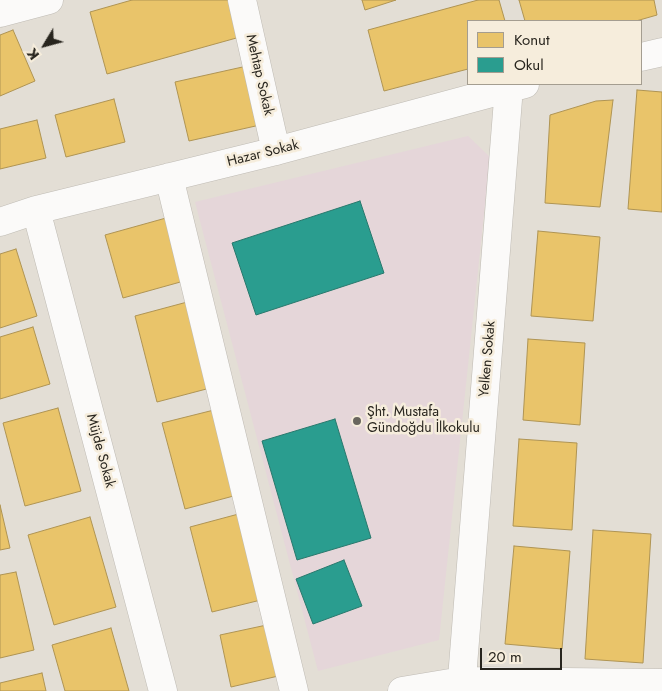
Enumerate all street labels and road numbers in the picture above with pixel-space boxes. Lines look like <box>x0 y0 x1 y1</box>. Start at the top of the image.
street label: Mehtap Sokak <box>242 33 276 117</box>
street label: Hazar Sokak <box>225 137 301 171</box>
street label: Yelken Sokak <box>476 320 500 398</box>
street label: Müjde Sokak <box>82 412 118 490</box>

